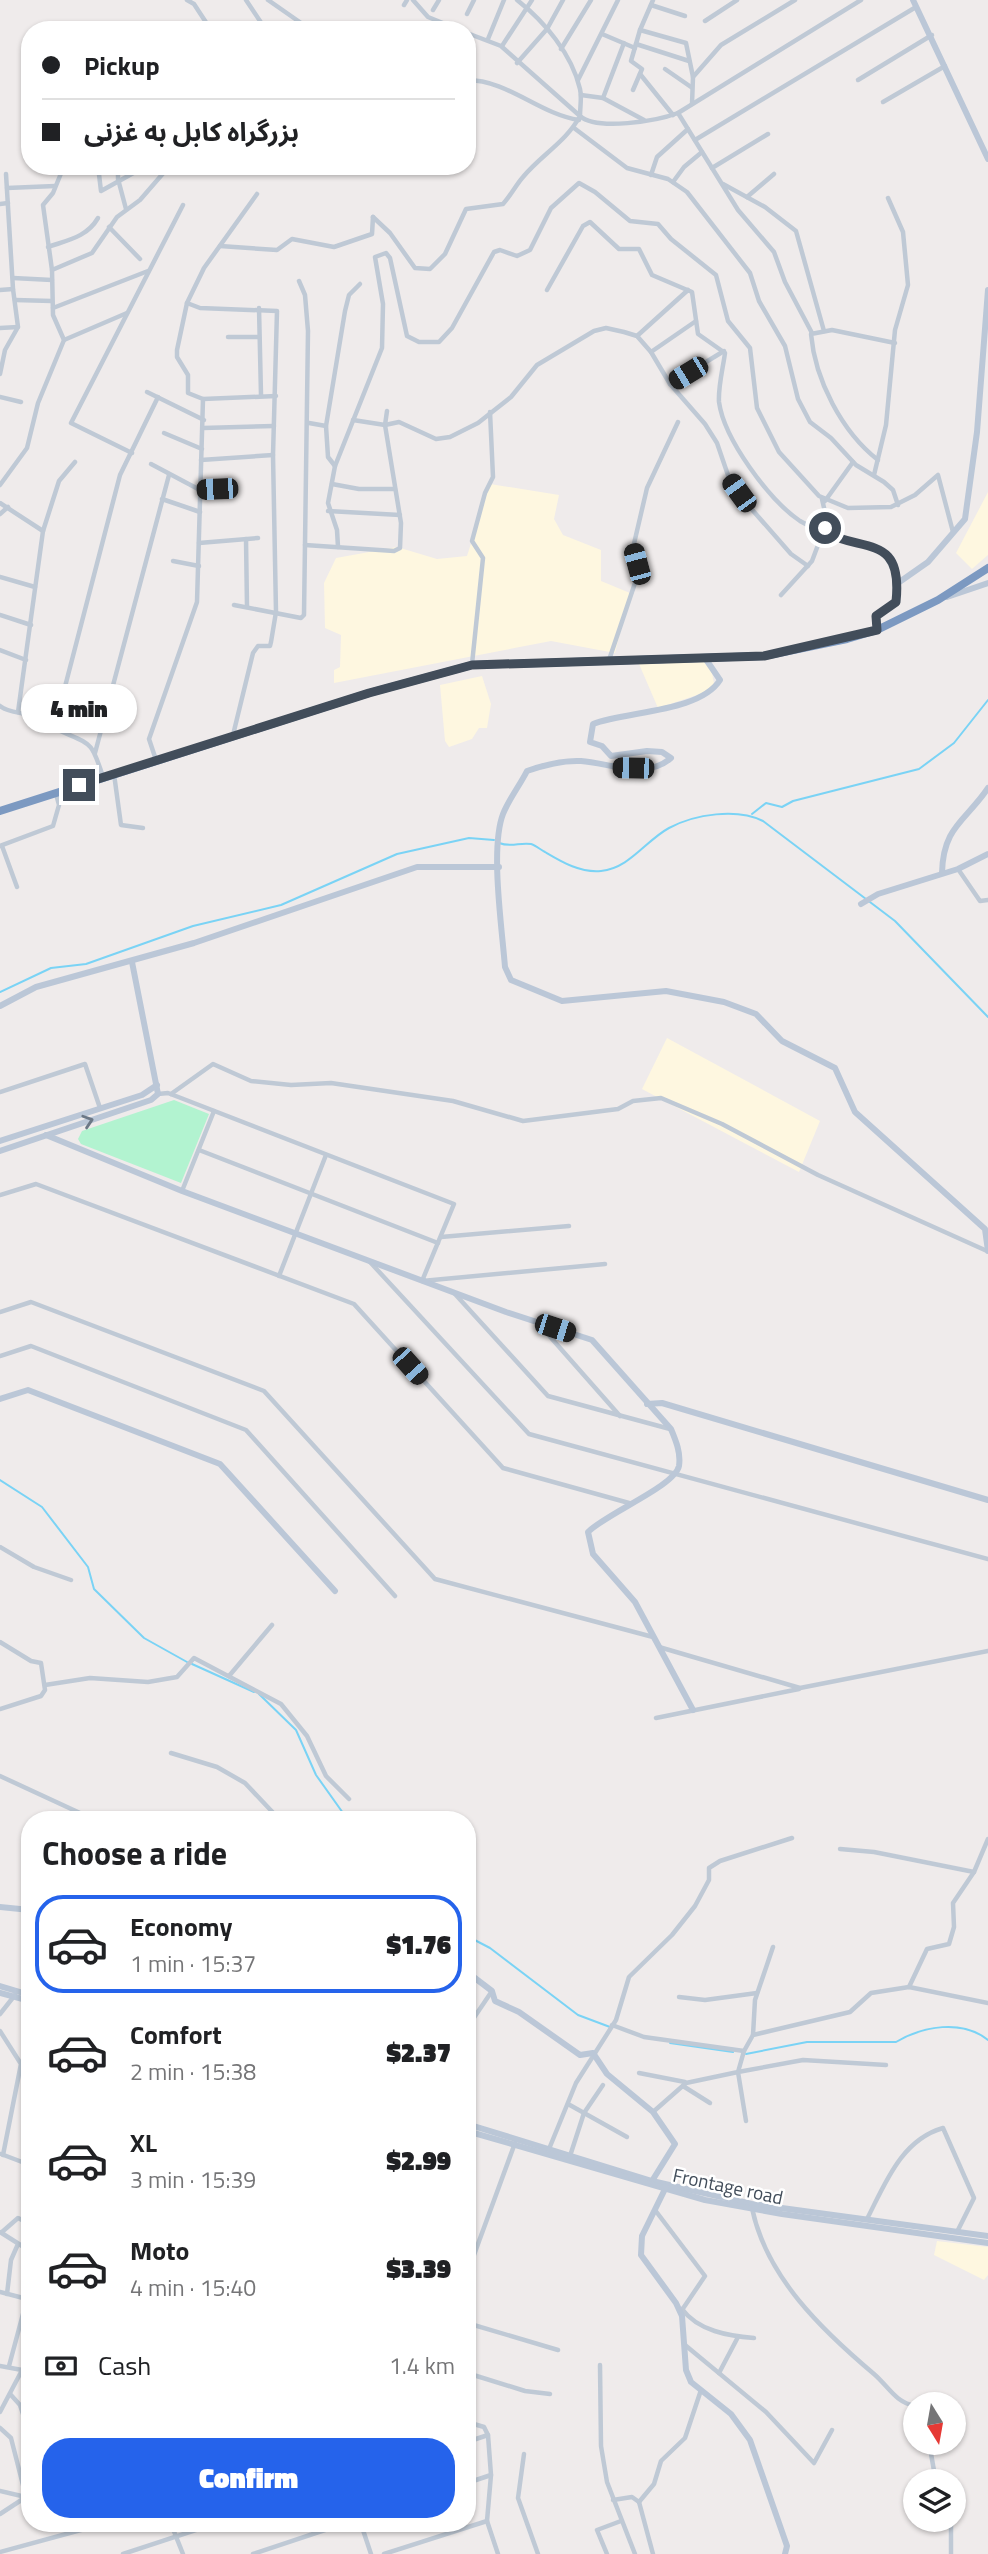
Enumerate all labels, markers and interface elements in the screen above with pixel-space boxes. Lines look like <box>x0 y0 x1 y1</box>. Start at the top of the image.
text: Pickup <box>84 46 160 85</box>
text: بزرگراه کابل به غزنی <box>84 112 299 151</box>
car <box>665 353 712 393</box>
car <box>719 470 760 516</box>
car <box>196 478 239 500</box>
route start <box>809 512 841 544</box>
car <box>622 541 653 587</box>
callout: 4 min <box>21 684 137 732</box>
text: 4 min <box>50 691 108 726</box>
car <box>612 757 655 779</box>
route end <box>63 769 95 801</box>
one-way arrow <box>82 1115 94 1130</box>
car <box>532 1312 579 1344</box>
car <box>389 1343 432 1389</box>
text: Choose a ride <box>42 1829 227 1877</box>
text: Economy <box>130 1907 232 1946</box>
icon: car <box>46 1913 109 1976</box>
text: $1.76 <box>386 1925 451 1964</box>
text: 1 min · 15:37 <box>130 1946 256 1981</box>
text: Comfort <box>130 2015 222 2054</box>
icon: car <box>46 2021 109 2084</box>
text: $2.37 <box>386 2033 451 2072</box>
text: 2 min · 15:38 <box>130 2054 256 2089</box>
text: XL <box>130 2123 157 2162</box>
icon: car <box>46 2129 109 2192</box>
text: $2.99 <box>386 2141 451 2180</box>
street label: Frontage road <box>670 2160 786 2211</box>
text: 3 min · 15:39 <box>130 2162 256 2197</box>
text: Moto <box>130 2231 189 2270</box>
icon: car <box>46 2237 109 2300</box>
text: $3.39 <box>386 2249 451 2288</box>
text: 4 min · 15:40 <box>130 2270 256 2305</box>
text: Cash <box>98 2346 151 2385</box>
icon: cash <box>42 2347 80 2385</box>
text: 1.4 km <box>389 2348 455 2383</box>
north arrow <box>903 2392 966 2455</box>
map controls <box>903 2392 966 2532</box>
button: Confirm <box>42 2438 455 2518</box>
button: layers <box>903 2469 966 2532</box>

